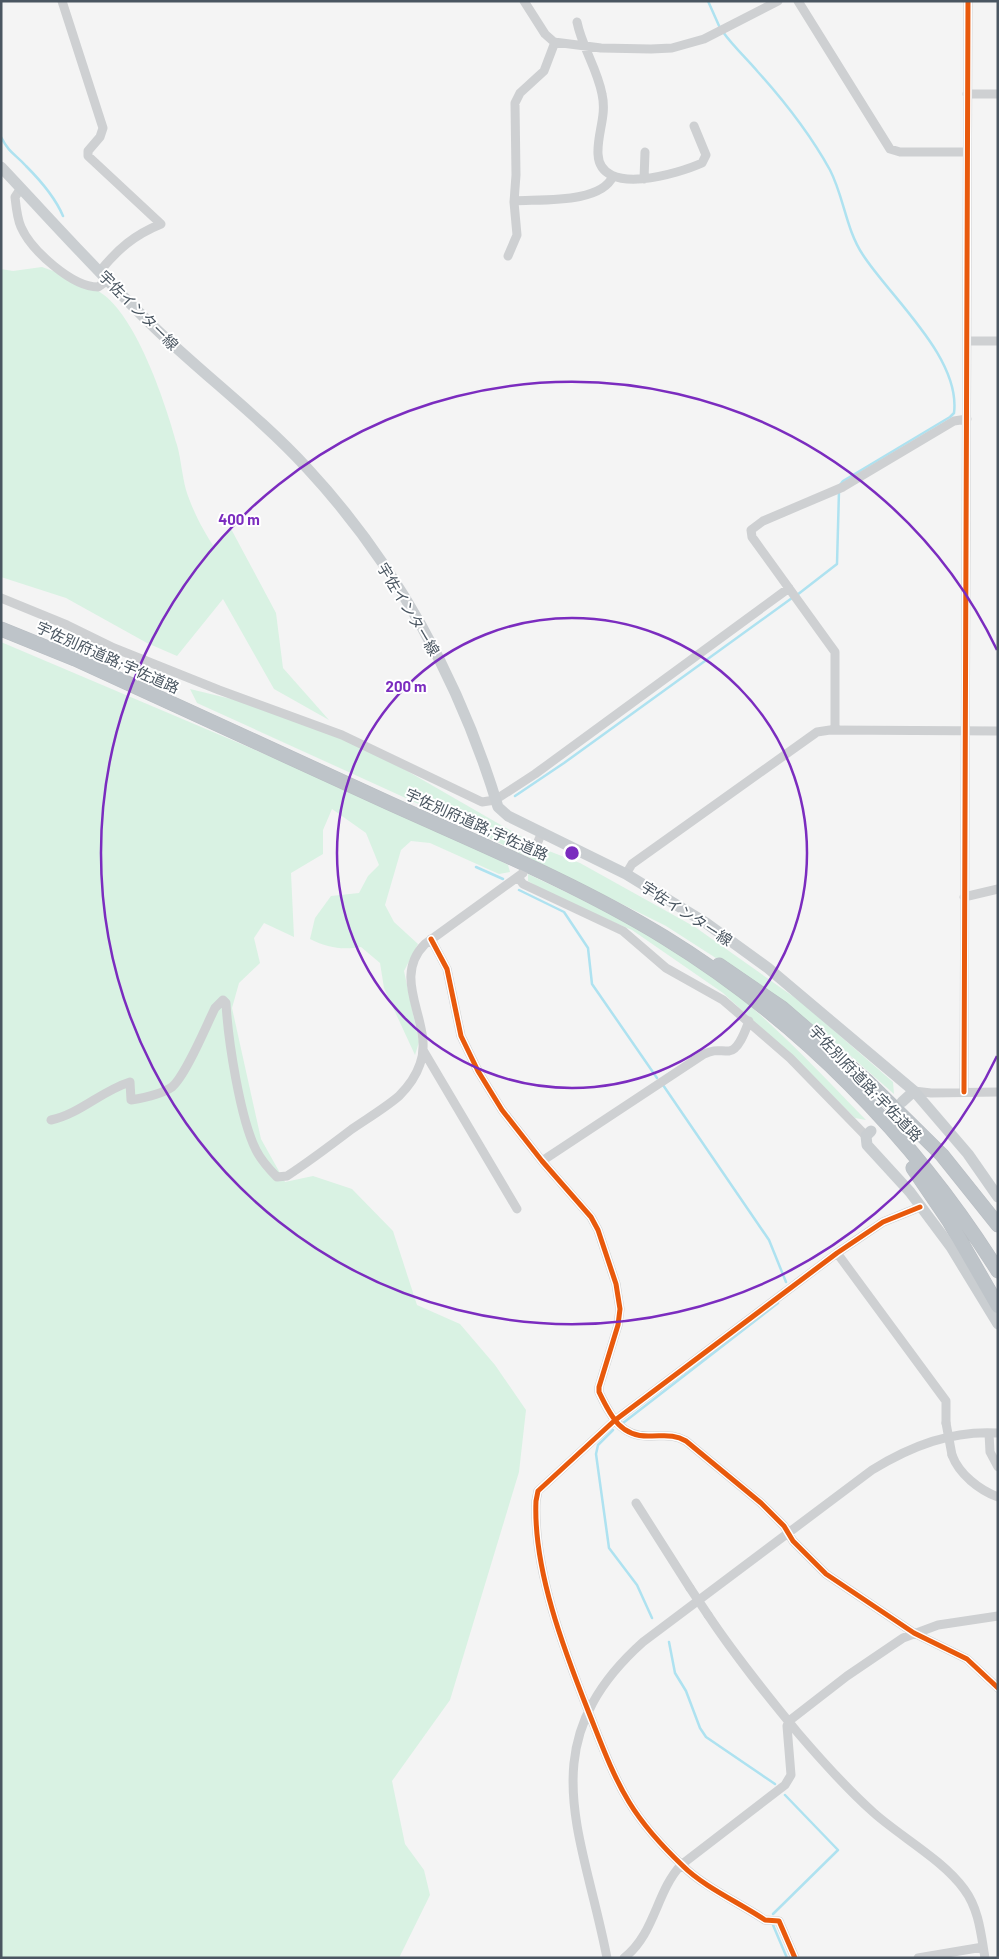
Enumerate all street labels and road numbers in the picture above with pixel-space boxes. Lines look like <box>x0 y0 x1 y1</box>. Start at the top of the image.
street label: 宇佐インター線 <box>96 267 182 353</box>
street label: 宇佐インター線 <box>374 559 444 659</box>
street label: 宇佐別府道路;宇佐道路 <box>34 617 182 697</box>
street label: 宇佐別府道路;宇佐道路 <box>403 784 551 864</box>
street label: 宇佐インター線 <box>638 877 736 949</box>
street label: 宇佐別府道路;宇佐道路 <box>806 1021 926 1145</box>

